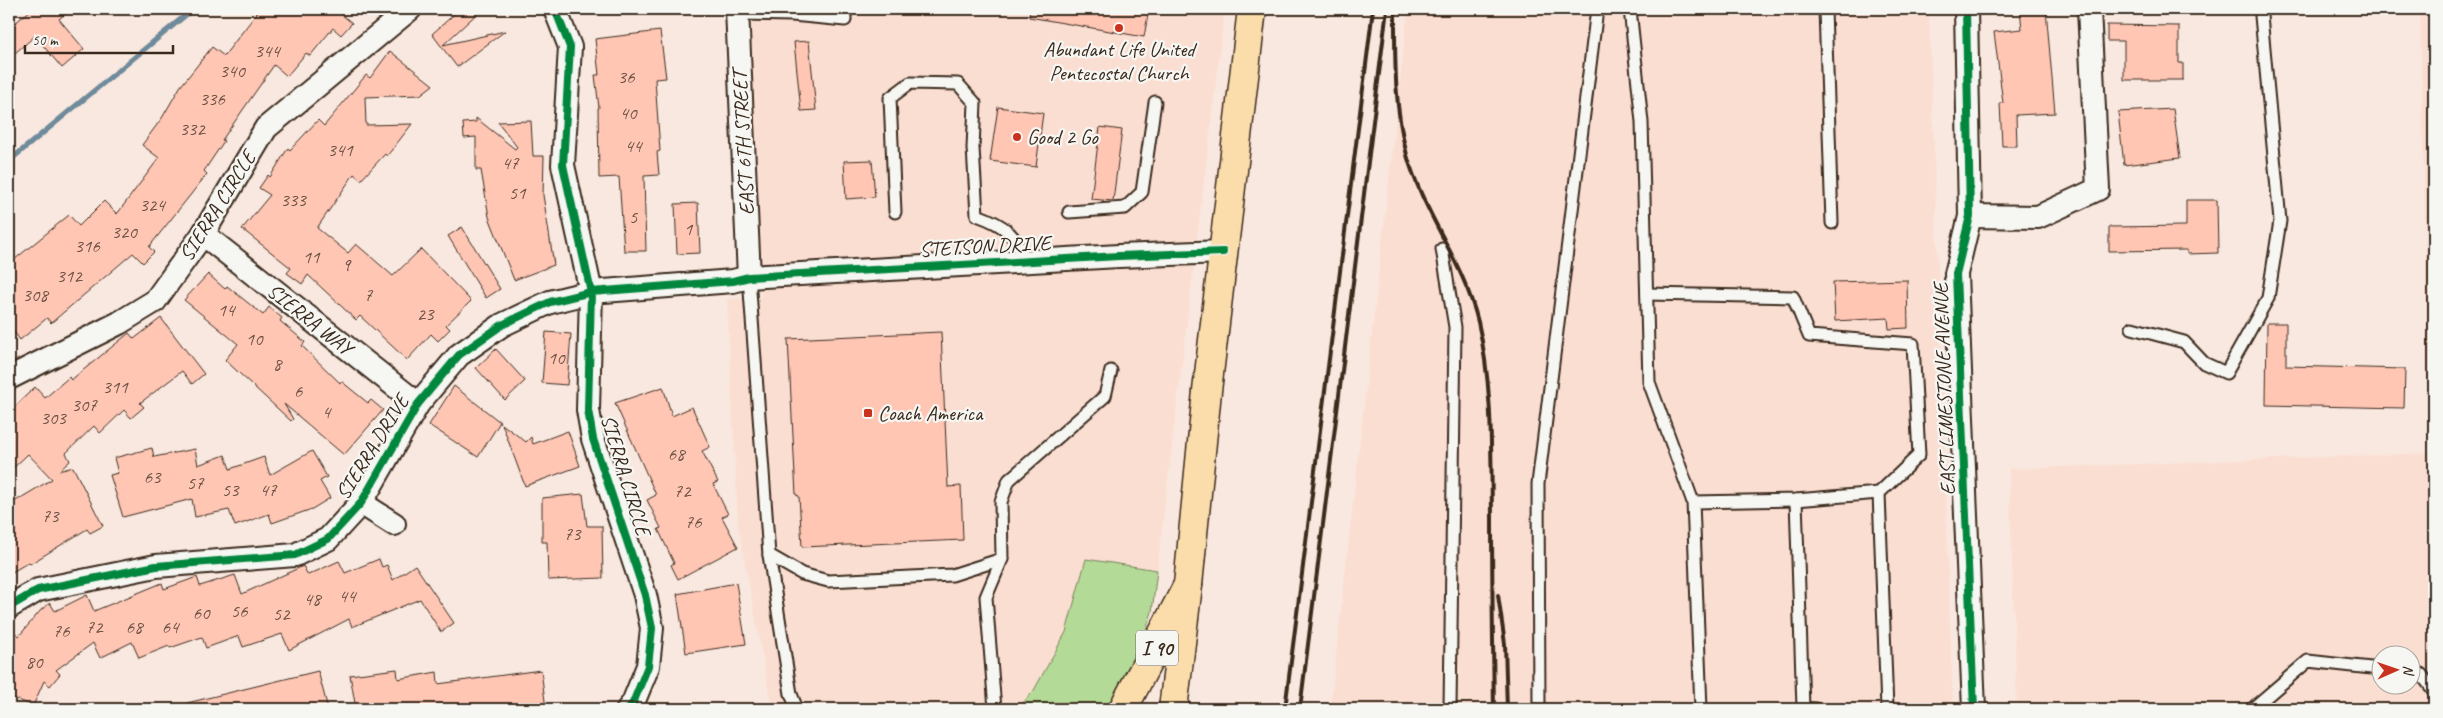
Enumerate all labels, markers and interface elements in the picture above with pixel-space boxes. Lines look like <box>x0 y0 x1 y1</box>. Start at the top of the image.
scale bar <box>25 22 172 54</box>
marker: Abundant Life United Pentecostal Church <box>1113 22 1125 34</box>
text: 50 m <box>32 31 59 50</box>
place label: Abundant Life United Pentecostal Church <box>1043 36 1197 86</box>
house number: 344 <box>254 39 282 63</box>
house number: 340 <box>219 59 246 83</box>
house number: 36 <box>617 65 636 89</box>
street label: EAST 6TH STREET <box>726 65 760 216</box>
house number: 336 <box>199 87 226 111</box>
house number: 40 <box>619 101 638 125</box>
house number: 332 <box>179 117 206 141</box>
place label: Good 2 Go <box>1027 124 1099 150</box>
marker: Good 2 Go <box>1011 131 1023 143</box>
house number: 44 <box>624 134 644 158</box>
house number: 341 <box>327 138 354 162</box>
street label: SIERRA CIRCLE <box>173 144 262 266</box>
house number: 47 <box>501 151 520 175</box>
house number: 51 <box>508 181 527 205</box>
house number: 333 <box>280 188 307 212</box>
house number: 324 <box>139 193 167 217</box>
house number: 5 <box>629 205 639 229</box>
house number: 1 <box>684 217 694 241</box>
house number: 320 <box>111 220 138 244</box>
street label: STETSON DRIVE <box>919 229 1054 262</box>
house number: 316 <box>74 234 101 258</box>
house number: 11 <box>302 245 321 269</box>
house number: 9 <box>342 253 352 277</box>
house number: 312 <box>56 264 83 288</box>
street label: SIERRA WAY <box>262 278 361 363</box>
street label: EAST LIMESTONE AVENUE <box>1927 279 1961 496</box>
house number: 308 <box>22 283 50 307</box>
house number: 7 <box>364 283 374 307</box>
house number: 14 <box>217 298 237 322</box>
house number: 23 <box>416 302 435 326</box>
house number: 10 <box>245 327 264 351</box>
house number: 10 <box>547 346 566 370</box>
house number: 8 <box>273 352 284 376</box>
house number: 311 <box>102 375 129 399</box>
house number: 6 <box>294 379 304 403</box>
street label: SIERRA DRIVE <box>330 388 416 504</box>
house number: 307 <box>71 393 98 417</box>
house number: 4 <box>322 400 333 424</box>
place label: Coach America <box>878 400 984 426</box>
house number: 303 <box>40 406 67 430</box>
marker: Coach America <box>862 407 874 419</box>
street label: SIERRA CIRCLE <box>595 412 657 541</box>
house number: 68 <box>667 442 687 466</box>
house number: 63 <box>143 465 162 489</box>
house number: 57 <box>186 471 205 495</box>
house number: 53 <box>221 478 240 502</box>
house number: 47 <box>259 478 278 502</box>
house number: 72 <box>673 479 692 503</box>
house number: 73 <box>41 504 60 528</box>
house number: 76 <box>684 510 703 534</box>
house number: 73 <box>563 522 582 546</box>
house number: 44 <box>338 584 358 608</box>
house number: 48 <box>303 587 323 611</box>
house number: 56 <box>230 599 249 623</box>
house number: 60 <box>192 601 211 625</box>
house number: 52 <box>272 602 291 626</box>
house number: 72 <box>85 615 104 639</box>
house number: 68 <box>125 615 145 639</box>
house number: 64 <box>161 615 181 639</box>
house number: 76 <box>52 619 71 643</box>
road number: I 90 <box>1136 630 1178 666</box>
north arrow <box>2370 646 2420 696</box>
house number: 80 <box>25 650 44 674</box>
text: N <box>2400 665 2417 677</box>

